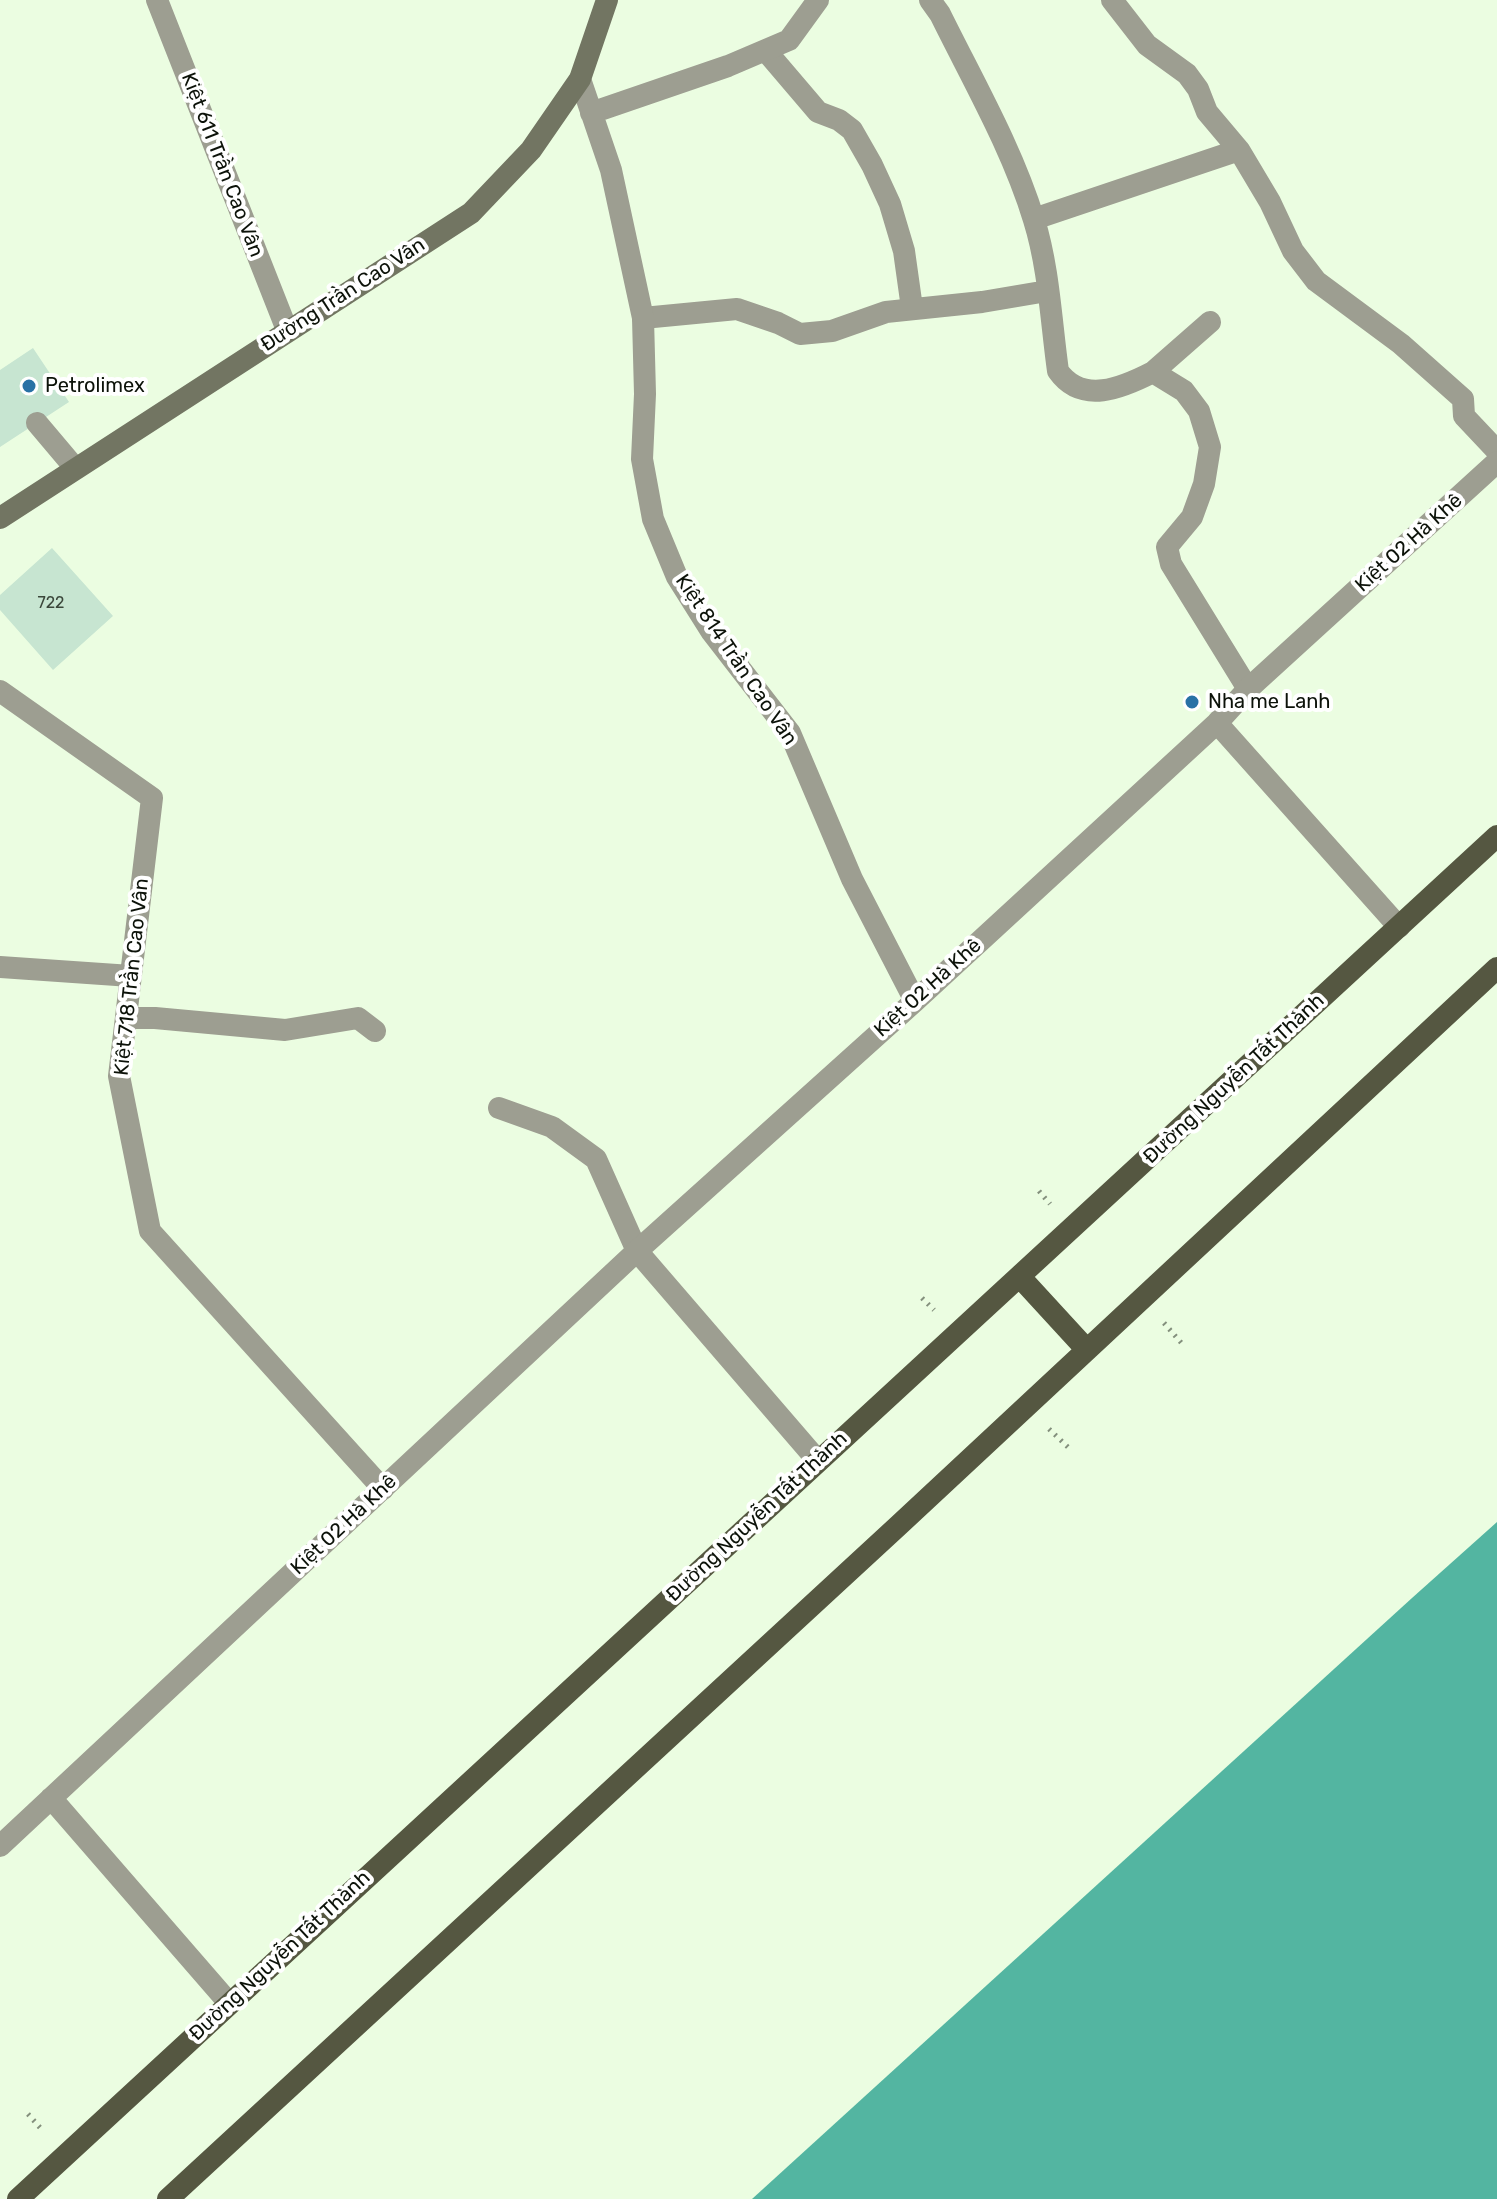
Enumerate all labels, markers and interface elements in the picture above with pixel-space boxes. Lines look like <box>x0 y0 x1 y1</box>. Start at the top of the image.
street label: Kiệt 611 Trần Cao Vân <box>176 69 268 261</box>
street label: Đường Trần Cao Vân <box>256 233 430 357</box>
place label: Petrolimex <box>45 374 145 398</box>
marker: Petrolimex <box>20 377 38 395</box>
street label: Kiệt 02 Hà Khê <box>1351 489 1467 597</box>
street label: Kiệt 814 Trần Cao Vân <box>670 570 802 750</box>
house number: 722 <box>38 593 64 613</box>
place label: Nha me Lanh <box>1208 690 1330 714</box>
marker: Nha me Lanh <box>1183 693 1201 711</box>
street label: Kiệt 718 Trần Cao Vân <box>110 877 154 1077</box>
street label: Kiệt 02 Hà Khê <box>870 934 986 1042</box>
street label: Đường Nguyễn Tất Thành <box>1139 989 1329 1169</box>
street label: Đường Nguyễn Tất Thành <box>662 1427 852 1607</box>
street label: Kiệt 02 Hà Khê <box>286 1470 402 1580</box>
street label: Đường Nguyễn Tất Thành <box>185 1866 375 2046</box>

